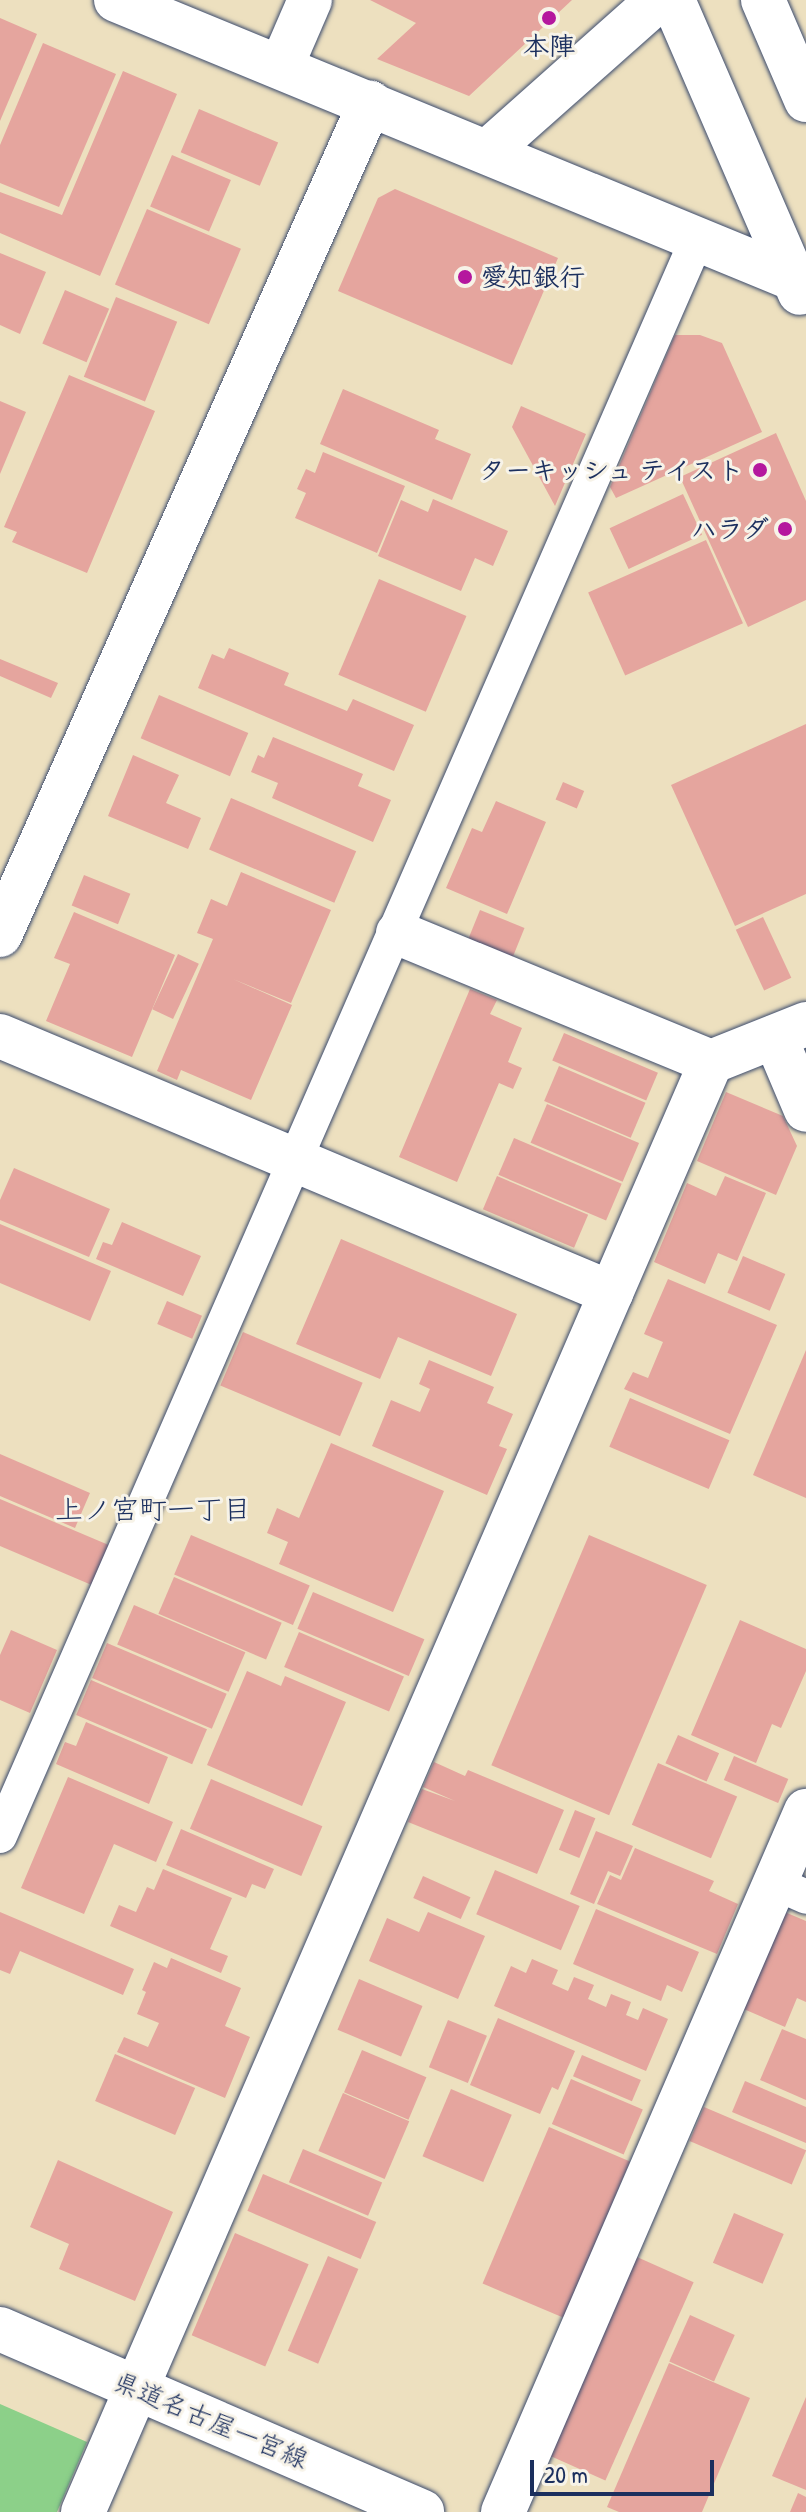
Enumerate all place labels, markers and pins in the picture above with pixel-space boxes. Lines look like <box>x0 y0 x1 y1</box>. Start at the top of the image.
marker: 本陣 <box>540 9 558 27</box>
place label: 本陣 <box>523 30 575 62</box>
place label: 愛知銀行 <box>481 261 585 293</box>
marker: 愛知銀行 <box>456 268 474 286</box>
place label: ターキッシュ テイスト <box>478 454 744 486</box>
marker: ターキッシュ テイスト <box>751 461 769 479</box>
place label: ハラダ <box>691 513 769 545</box>
marker: ハラダ <box>776 520 794 538</box>

